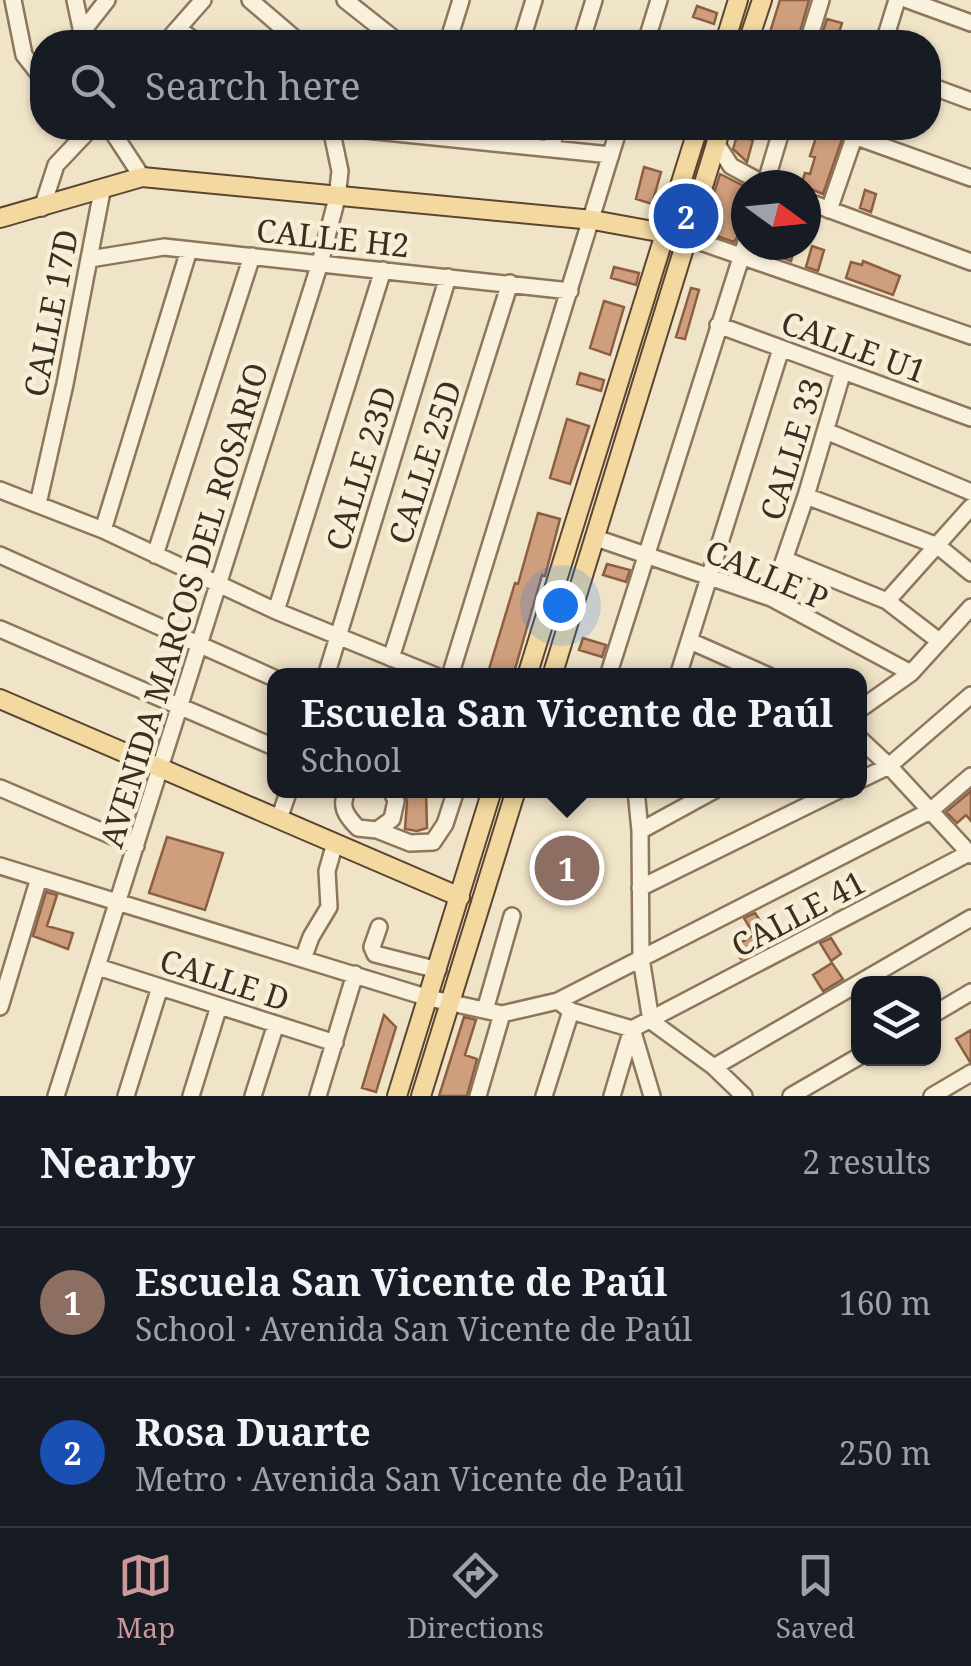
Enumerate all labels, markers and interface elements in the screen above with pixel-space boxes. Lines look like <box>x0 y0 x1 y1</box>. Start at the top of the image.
search box <box>30 30 941 140</box>
icon: search <box>65 58 120 113</box>
text: Search here <box>145 59 361 111</box>
north arrow <box>731 170 821 260</box>
pin: 2 <box>654 178 718 254</box>
street label: CALLE H2 <box>254 208 412 266</box>
street label: CALLE 17D <box>13 226 87 400</box>
street label: CALLE U1 <box>776 300 932 392</box>
street label: AVENIDA MARCOS DEL ROSARIO <box>89 357 277 853</box>
street label: CALLE 33 <box>749 373 833 525</box>
street label: CALLE 25D <box>377 375 471 549</box>
street label: CALLE 23D <box>315 381 405 555</box>
street label: CALLE P <box>699 529 835 619</box>
your location <box>535 580 586 631</box>
popup <box>267 668 867 798</box>
text: Escuela San Vicente de Paúl <box>301 686 833 738</box>
text: School <box>301 738 401 781</box>
pin: 1 <box>534 830 600 906</box>
street label: CALLE 41 <box>723 860 873 966</box>
street label: CALLE D <box>155 938 295 1020</box>
map controls <box>851 976 941 1066</box>
button: layers <box>851 976 941 1066</box>
text: Nearby <box>40 1133 195 1190</box>
text: 2 results <box>802 1140 931 1183</box>
text: Escuela San Vicente de Paúl <box>135 1255 667 1307</box>
text: 1 <box>63 1281 82 1324</box>
text: 160 m <box>839 1281 931 1324</box>
text: School · Avenida San Vicente de Paúl <box>135 1307 692 1350</box>
text: Rosa Duarte <box>135 1405 371 1457</box>
text: 2 <box>63 1431 82 1474</box>
text: 250 m <box>839 1431 931 1474</box>
text: Metro · Avenida San Vicente de Paúl <box>135 1457 684 1500</box>
tab: Map <box>116 1548 175 1646</box>
tab: Directions <box>407 1548 544 1646</box>
tab: Saved <box>776 1548 855 1646</box>

